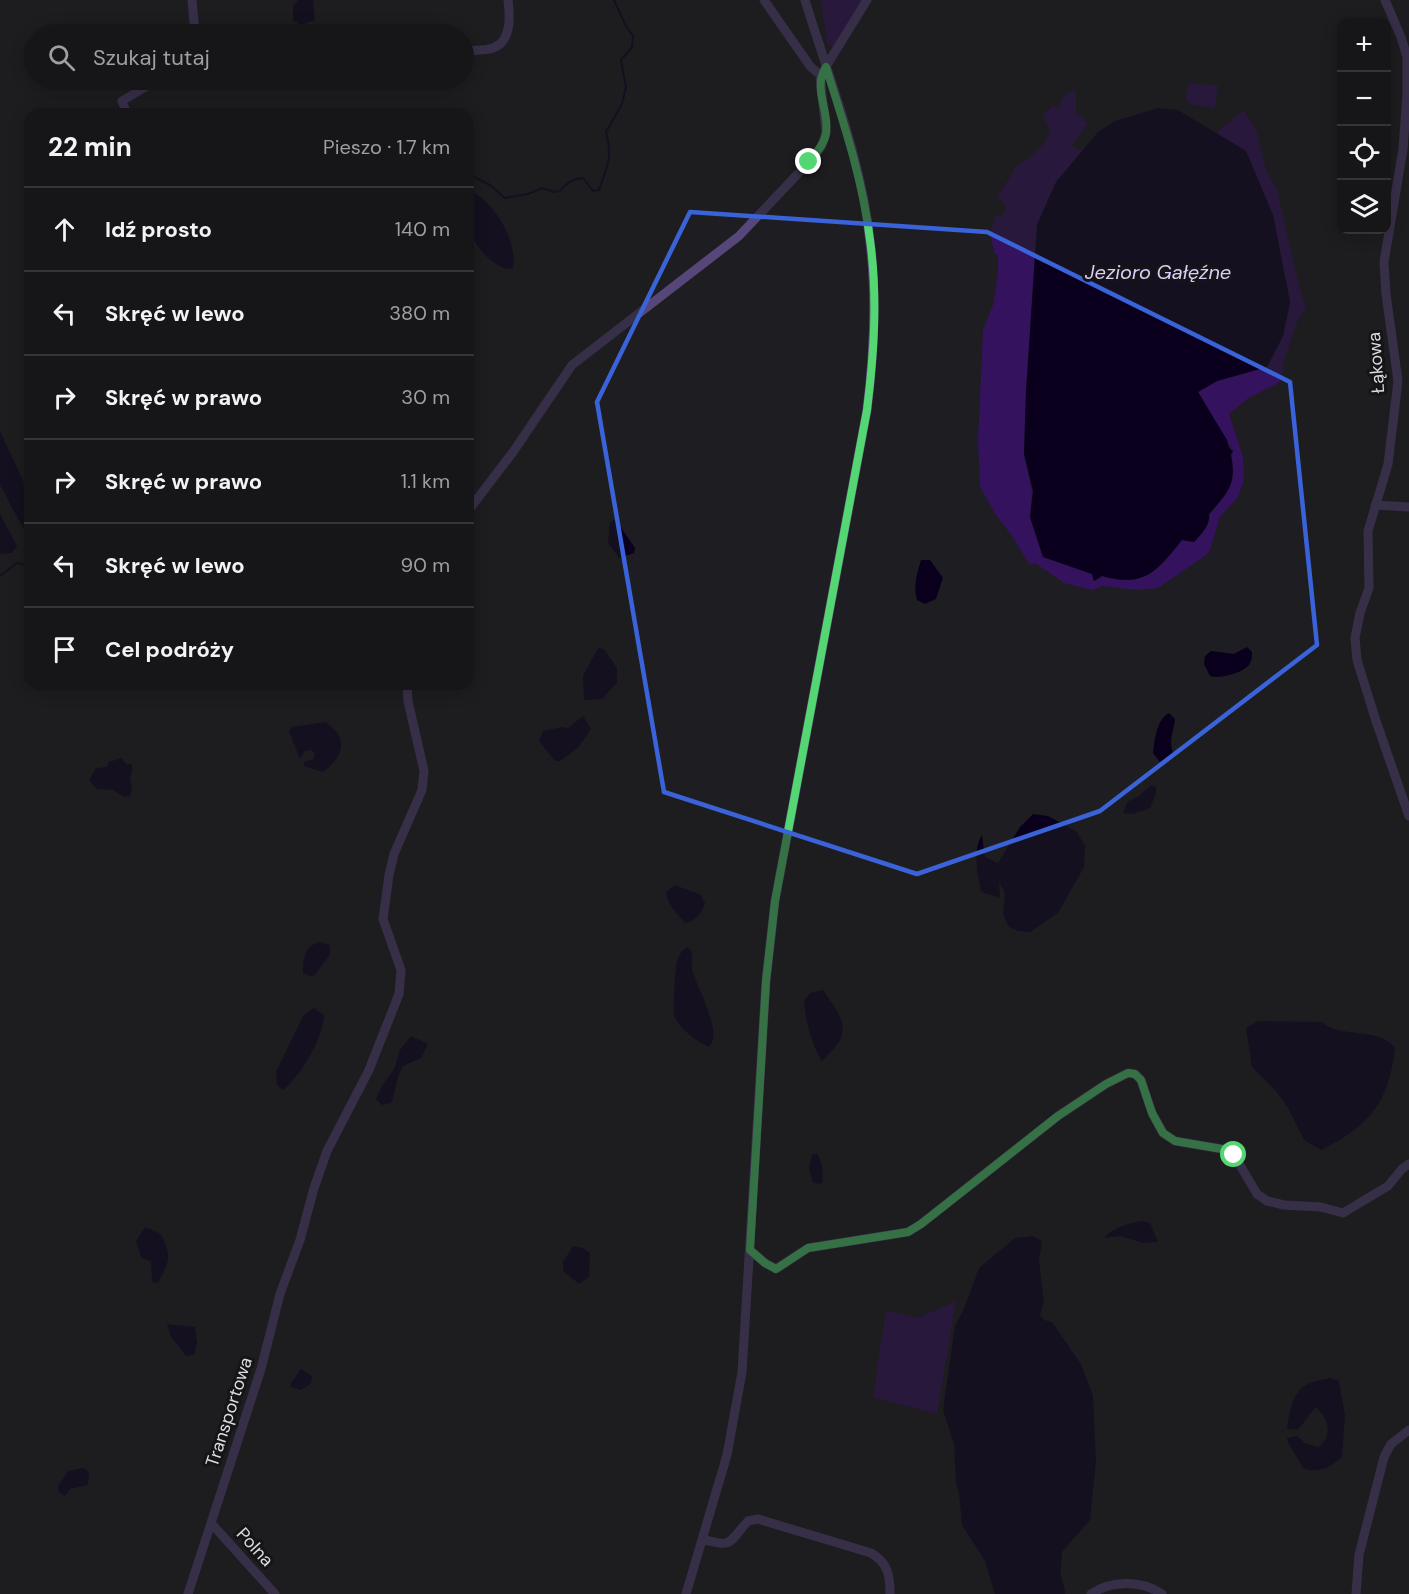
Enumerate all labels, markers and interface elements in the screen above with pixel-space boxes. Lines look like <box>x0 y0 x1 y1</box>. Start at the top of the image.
map controls <box>1337 18 1391 234</box>
button: + <box>1337 18 1391 72</box>
search box <box>24 24 474 90</box>
icon: search <box>45 41 78 74</box>
text: Szukaj tutaj <box>93 43 210 72</box>
button: − <box>1337 72 1391 126</box>
button: locate <box>1337 126 1391 180</box>
text: 22 min <box>48 130 132 164</box>
text: Pieszo · 1.7 km <box>323 134 450 160</box>
route end <box>795 148 821 174</box>
button: layers <box>1337 180 1391 234</box>
icon: ahead <box>48 213 81 246</box>
text: Idź prosto <box>105 215 212 244</box>
text: 140 m <box>395 216 450 242</box>
water label: Jezioro Gałęźne <box>1085 259 1231 285</box>
icon: left <box>48 297 81 330</box>
text: Skręć w lewo <box>105 299 245 328</box>
text: 380 m <box>389 300 450 326</box>
street label: Łąkowa <box>1362 331 1390 395</box>
icon: right <box>48 381 81 414</box>
text: Skręć w prawo <box>105 383 262 412</box>
text: 30 m <box>401 384 450 410</box>
icon: right <box>48 465 81 498</box>
text: Skręć w prawo <box>105 467 262 496</box>
text: 1.1 km <box>401 468 450 494</box>
icon: left <box>48 549 81 582</box>
text: Skręć w lewo <box>105 551 245 580</box>
text: 90 m <box>401 552 450 578</box>
icon: arrive <box>48 633 81 666</box>
text: Cel podróży <box>105 635 234 664</box>
route start <box>1220 1141 1246 1167</box>
street label: Transportowa <box>200 1354 258 1470</box>
street label: Polna <box>231 1522 279 1572</box>

